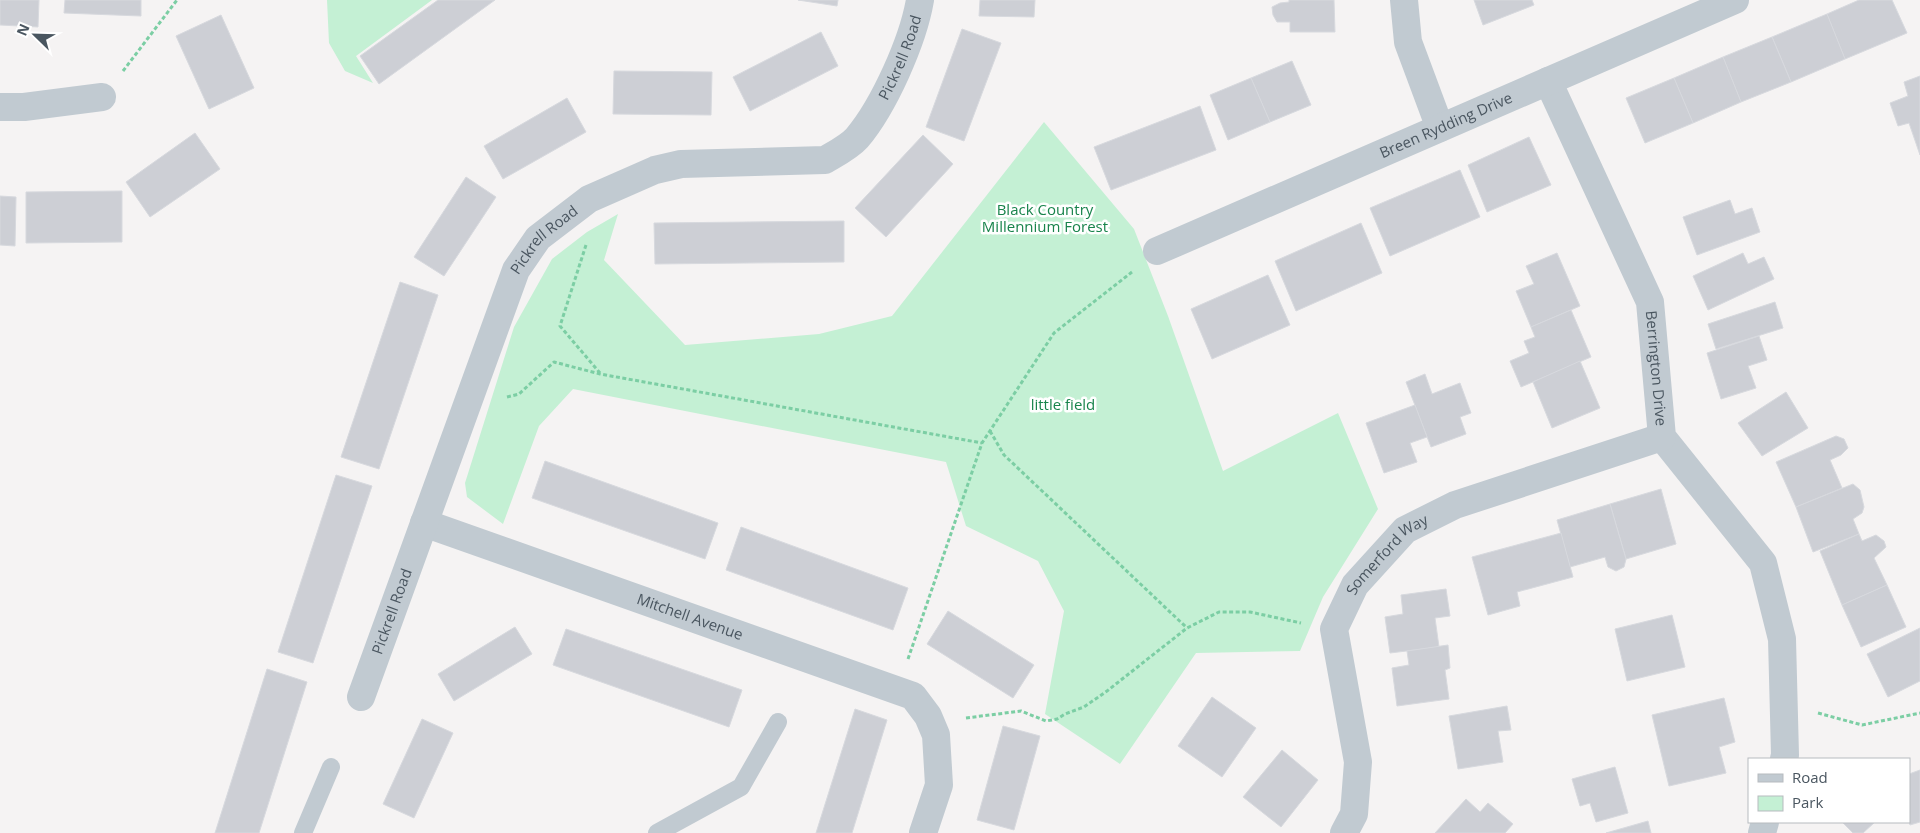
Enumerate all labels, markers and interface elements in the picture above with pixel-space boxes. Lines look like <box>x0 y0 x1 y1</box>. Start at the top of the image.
north arrow <box>10 10 60 60</box>
street label: Pickrell Road <box>873 13 925 103</box>
text: N <box>12 21 34 39</box>
street label: Breen Rydding Drive <box>1376 87 1515 162</box>
park label: Black Country Millennium Forest <box>982 199 1108 236</box>
street label: Pickrell Road <box>505 200 581 278</box>
street label: Berrington Drive <box>1642 310 1672 427</box>
park label: little field <box>1031 394 1095 414</box>
street label: Somerford Way <box>1341 509 1431 598</box>
street label: Pickrell Road <box>366 565 416 657</box>
street label: Mitchell Avenue <box>634 588 746 644</box>
legend <box>1748 758 1910 823</box>
text: Road <box>1792 767 1828 787</box>
text: Park <box>1792 792 1823 812</box>

